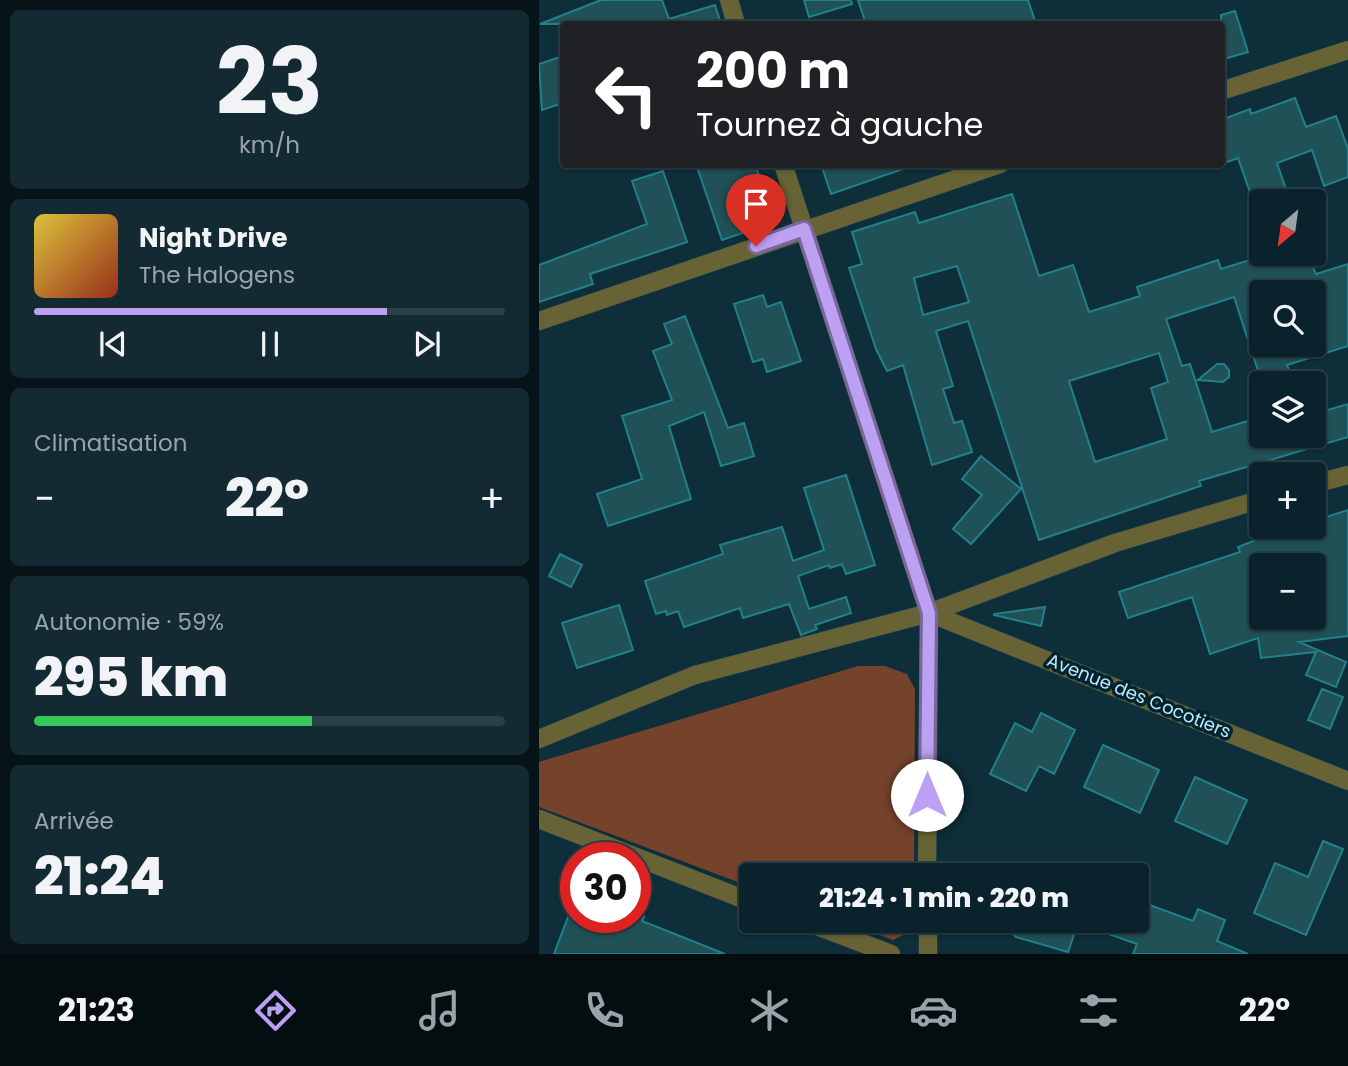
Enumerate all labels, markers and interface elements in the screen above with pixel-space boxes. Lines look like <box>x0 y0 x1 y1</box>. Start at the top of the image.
text: 23 <box>216 18 323 146</box>
text: 200 m <box>696 37 850 105</box>
icon: left <box>581 49 672 140</box>
text: Tournez à gauche <box>696 102 983 147</box>
text: km/h <box>239 129 300 161</box>
pin <box>726 174 786 246</box>
icon: arrive <box>737 185 775 223</box>
north arrow <box>1249 189 1327 266</box>
map controls <box>1249 189 1326 630</box>
text: Night Drive <box>139 220 287 256</box>
text: The Halogens <box>139 259 295 291</box>
button: search <box>1249 280 1326 357</box>
icon: previous <box>94 325 132 363</box>
icon: pause <box>251 325 289 363</box>
icon: next <box>408 325 446 363</box>
button: layers <box>1249 371 1326 448</box>
text: Climatisation <box>34 427 187 459</box>
text: 22° <box>225 462 309 535</box>
button: + <box>1249 462 1326 539</box>
text: − <box>34 472 55 525</box>
text: + <box>479 472 505 525</box>
button: − <box>1249 553 1326 630</box>
text: Autonomie · 59% <box>34 606 224 638</box>
text: 295 km <box>34 641 228 714</box>
street label: Avenue des Cocotiers <box>1044 647 1235 744</box>
position arrow <box>890 758 964 832</box>
text: Arrivée <box>34 805 114 837</box>
text: 21:24 <box>34 840 165 913</box>
speed limit sign: 30 <box>560 842 651 933</box>
text: 21:24 · 1 min · 220 m <box>819 880 1069 916</box>
icon: directions <box>251 986 300 1035</box>
icon: music <box>415 986 464 1035</box>
icon: phone <box>580 986 629 1035</box>
icon: climate <box>745 986 794 1035</box>
icon: car <box>909 986 958 1035</box>
icon: filters <box>1074 986 1123 1035</box>
text: 21:23 <box>58 987 135 1032</box>
text: 22° <box>1239 987 1290 1032</box>

